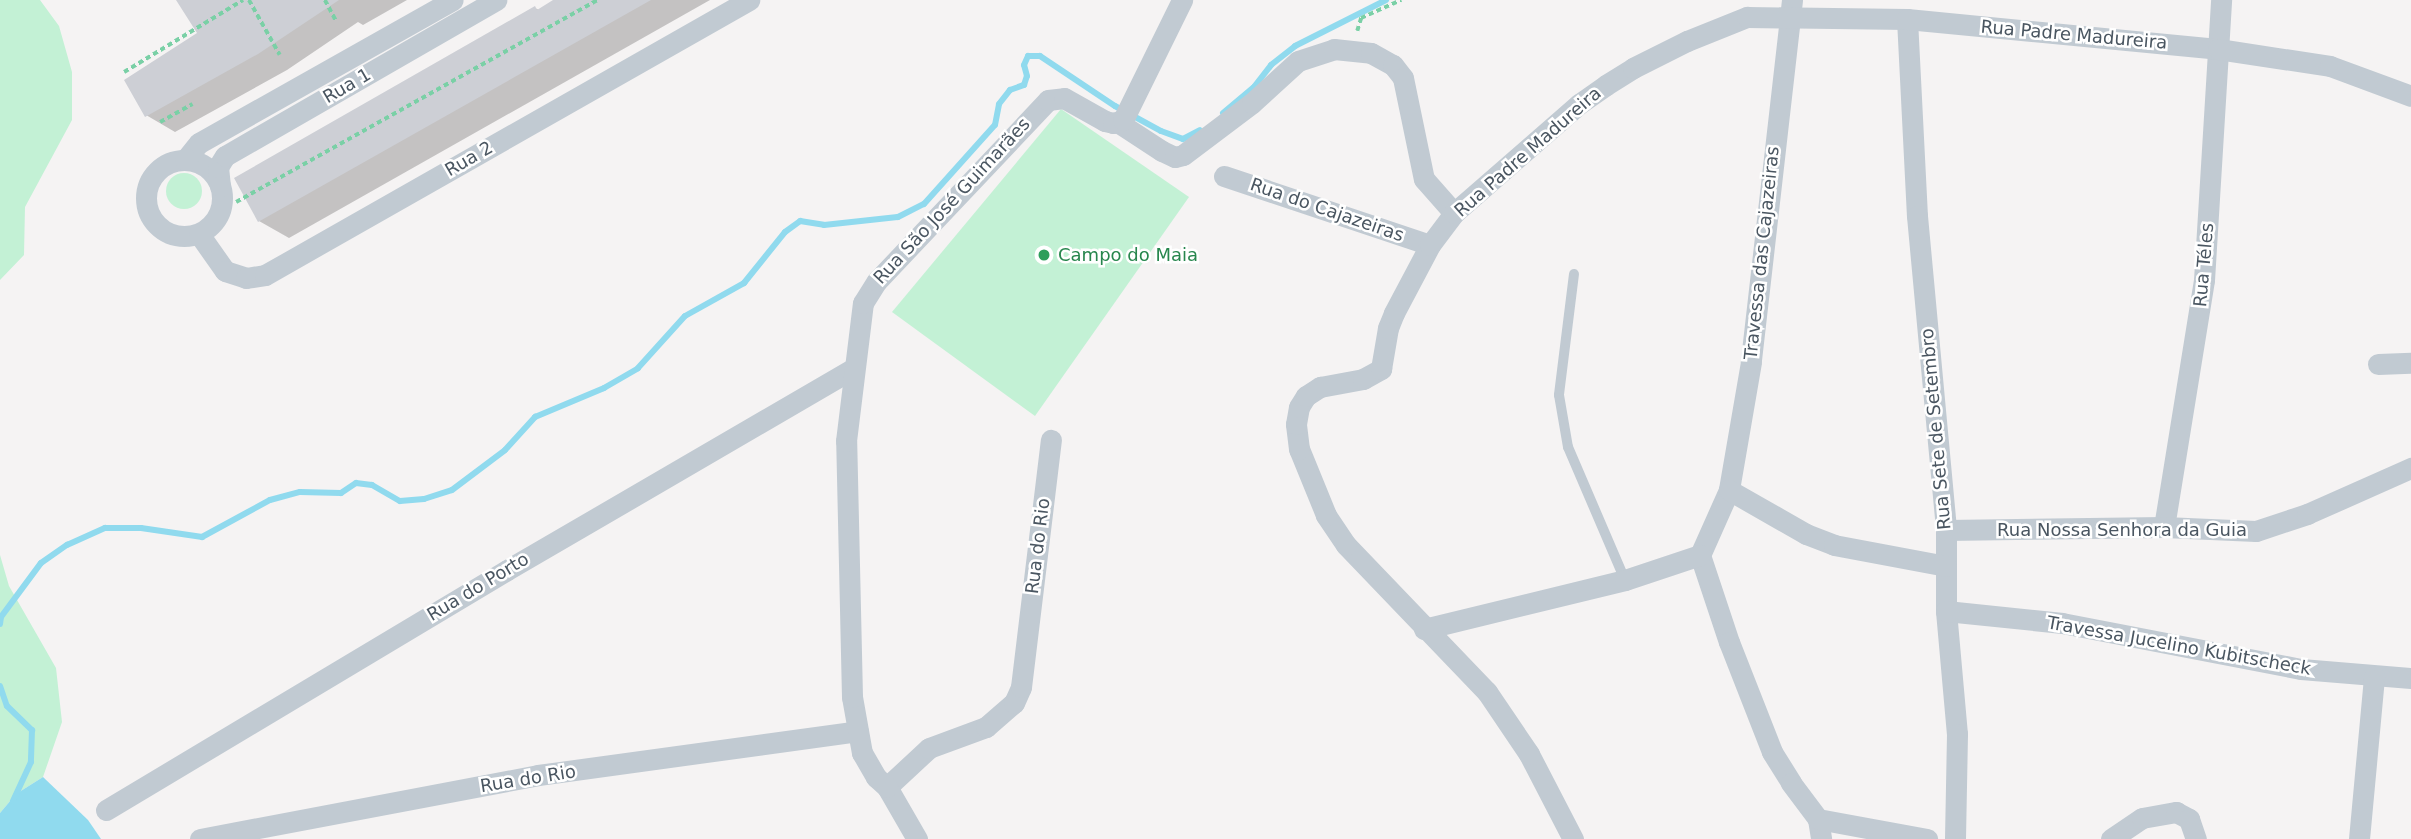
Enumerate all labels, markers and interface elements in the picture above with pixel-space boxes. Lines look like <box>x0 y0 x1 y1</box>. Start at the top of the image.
street label: Rua Padre Madureira <box>1980 16 2168 54</box>
street label: Rua 1 <box>319 64 375 108</box>
street label: Rua Padre Madureira <box>1450 82 1606 222</box>
street label: Rua São José Guimarães <box>869 113 1035 289</box>
street label: Rua 2 <box>441 137 497 181</box>
street label: Travessa das Cajazeiras <box>1740 145 1784 361</box>
street label: Rua do Cajazeiras <box>1247 174 1407 246</box>
street label: Rua Téles <box>2190 222 2218 308</box>
place label: Campo do Maia <box>1058 244 1198 266</box>
marker: Campo do Maia <box>1036 247 1052 263</box>
street label: Rua Sete de Setembro <box>1916 327 1956 531</box>
street label: Rua do Rio <box>1021 497 1055 595</box>
street label: Rua Nossa Senhora da Guia <box>1997 519 2247 541</box>
street label: Rua do Porto <box>423 548 533 626</box>
street label: Travessa Jucelino Kubitscheck <box>2045 612 2313 680</box>
street label: Rua do Rio <box>479 761 577 797</box>

